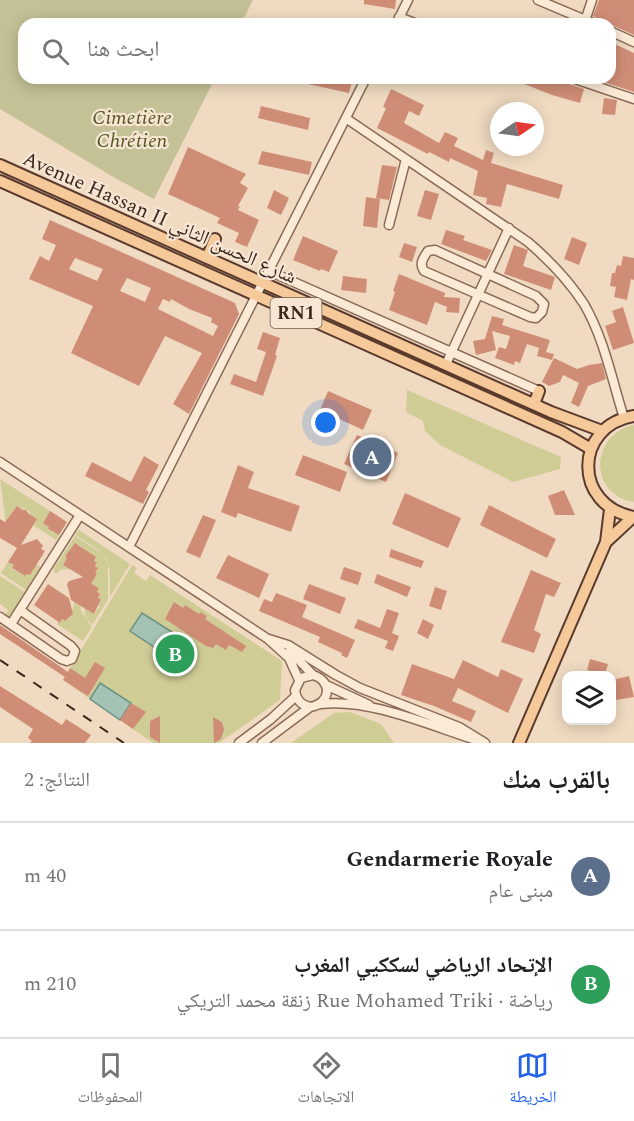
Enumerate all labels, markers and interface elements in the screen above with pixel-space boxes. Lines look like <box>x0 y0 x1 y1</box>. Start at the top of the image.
search box <box>18 18 616 84</box>
text: ابحث هنا <box>87 33 160 66</box>
icon: search <box>39 35 72 68</box>
north arrow <box>490 102 544 156</box>
park label: Cimetière Chrétien <box>92 103 172 156</box>
street label: Avenue Hassan II شارع الحسن الثاني <box>18 144 301 292</box>
road number: RN1 <box>270 298 322 328</box>
your location <box>311 408 340 437</box>
pin: A <box>352 434 392 480</box>
pin: B <box>156 632 195 676</box>
map controls <box>562 671 616 725</box>
button: layers <box>562 671 616 725</box>
text: بالقرب منك <box>502 760 610 800</box>
text: النتائج: 2 <box>24 765 90 795</box>
text: Gendarmerie Royale <box>346 843 553 876</box>
text: 40 m <box>24 861 66 891</box>
text: A <box>583 861 598 891</box>
text: مبنى عام <box>489 876 553 906</box>
text: الإتحاد الرياضي لسككيي المغرب <box>294 949 553 982</box>
text: 210 m <box>24 969 76 999</box>
text: B <box>583 969 598 999</box>
text: رياضة · Rue Mohamed Triki زنقة محمد التريكي <box>177 986 553 1016</box>
tab: المحفوظات <box>78 1049 143 1112</box>
tab: الاتجاهات <box>298 1049 354 1112</box>
tab: الخريطة <box>509 1049 557 1112</box>

